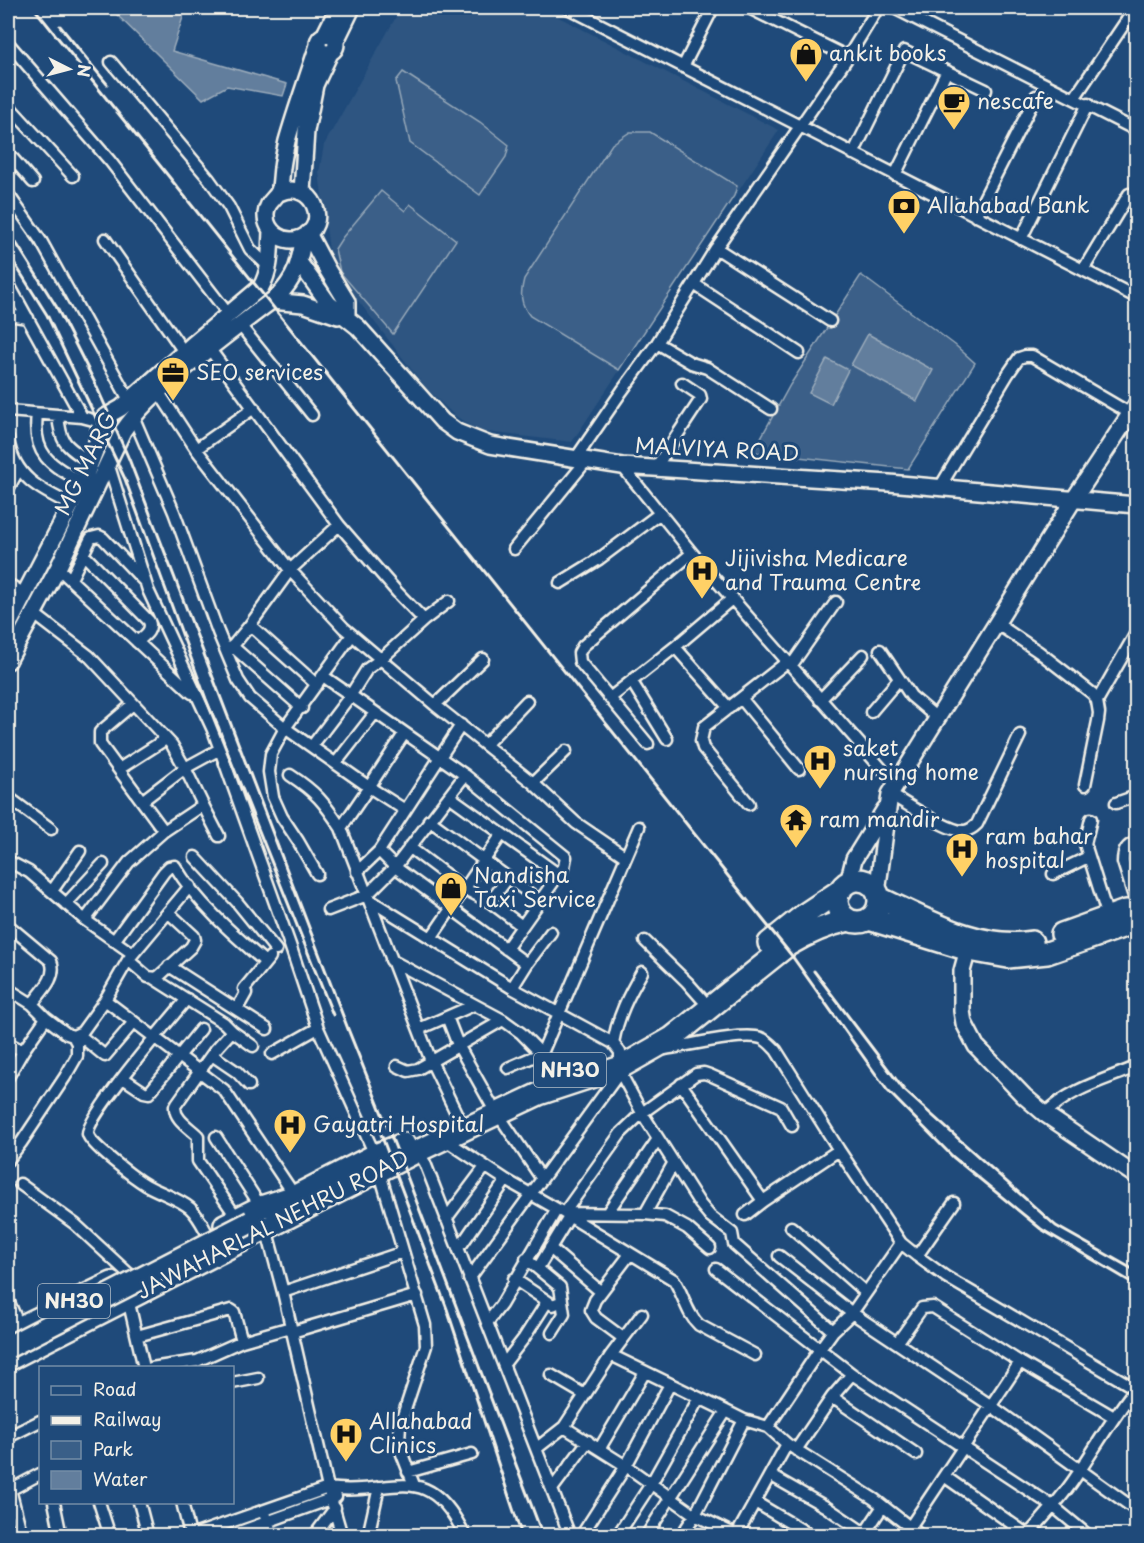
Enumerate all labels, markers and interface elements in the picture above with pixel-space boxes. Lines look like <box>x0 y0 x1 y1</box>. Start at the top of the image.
shop icon: ankit books <box>788 36 824 83</box>
place label: ankit books <box>829 36 946 68</box>
north arrow <box>39 39 99 99</box>
text: N <box>72 63 98 78</box>
cafe icon: nescafe <box>936 84 972 131</box>
place label: nescafe <box>977 84 1054 116</box>
bank icon: Allahabad Bank <box>886 188 922 235</box>
place label: Allahabad Bank <box>927 188 1090 220</box>
office icon: SEO services <box>155 355 191 402</box>
place label: SEO services <box>196 355 323 387</box>
street label: MG MARG <box>45 406 123 520</box>
street label: MALVIYA ROAD <box>634 428 800 468</box>
place label: Jijivisha Medicare and Trauma Centre <box>725 541 921 597</box>
hospital icon: Jijivisha Medicare and Trauma Centre <box>684 553 720 600</box>
place label: saket nursing home <box>843 731 979 787</box>
hospital icon: saket nursing home <box>802 743 838 790</box>
temple icon: ram mandir <box>778 802 814 849</box>
place label: ram mandir <box>819 802 940 834</box>
place label: ram bahar hospital <box>985 819 1093 875</box>
hospital icon: ram bahar hospital <box>944 831 980 878</box>
place label: Nandisha Taxi Service <box>474 858 596 914</box>
shop icon: Nandisha Taxi Service <box>433 870 469 917</box>
road number: NH30 <box>534 1053 606 1087</box>
hospital icon: Gayatri Hospital <box>272 1107 308 1154</box>
place label: Gayatri Hospital <box>313 1107 484 1139</box>
street label: JAWAHARLAL NEHRU ROAD <box>130 1140 414 1306</box>
road number: NH30 <box>38 1284 110 1318</box>
legend <box>39 1366 234 1504</box>
text: Road <box>93 1375 137 1402</box>
place label: Allahabad Clinics <box>369 1404 473 1460</box>
text: Railway <box>93 1405 161 1432</box>
hospital icon: Allahabad Clinics <box>328 1416 364 1463</box>
text: Park <box>93 1435 133 1462</box>
text: Water <box>93 1465 148 1492</box>

